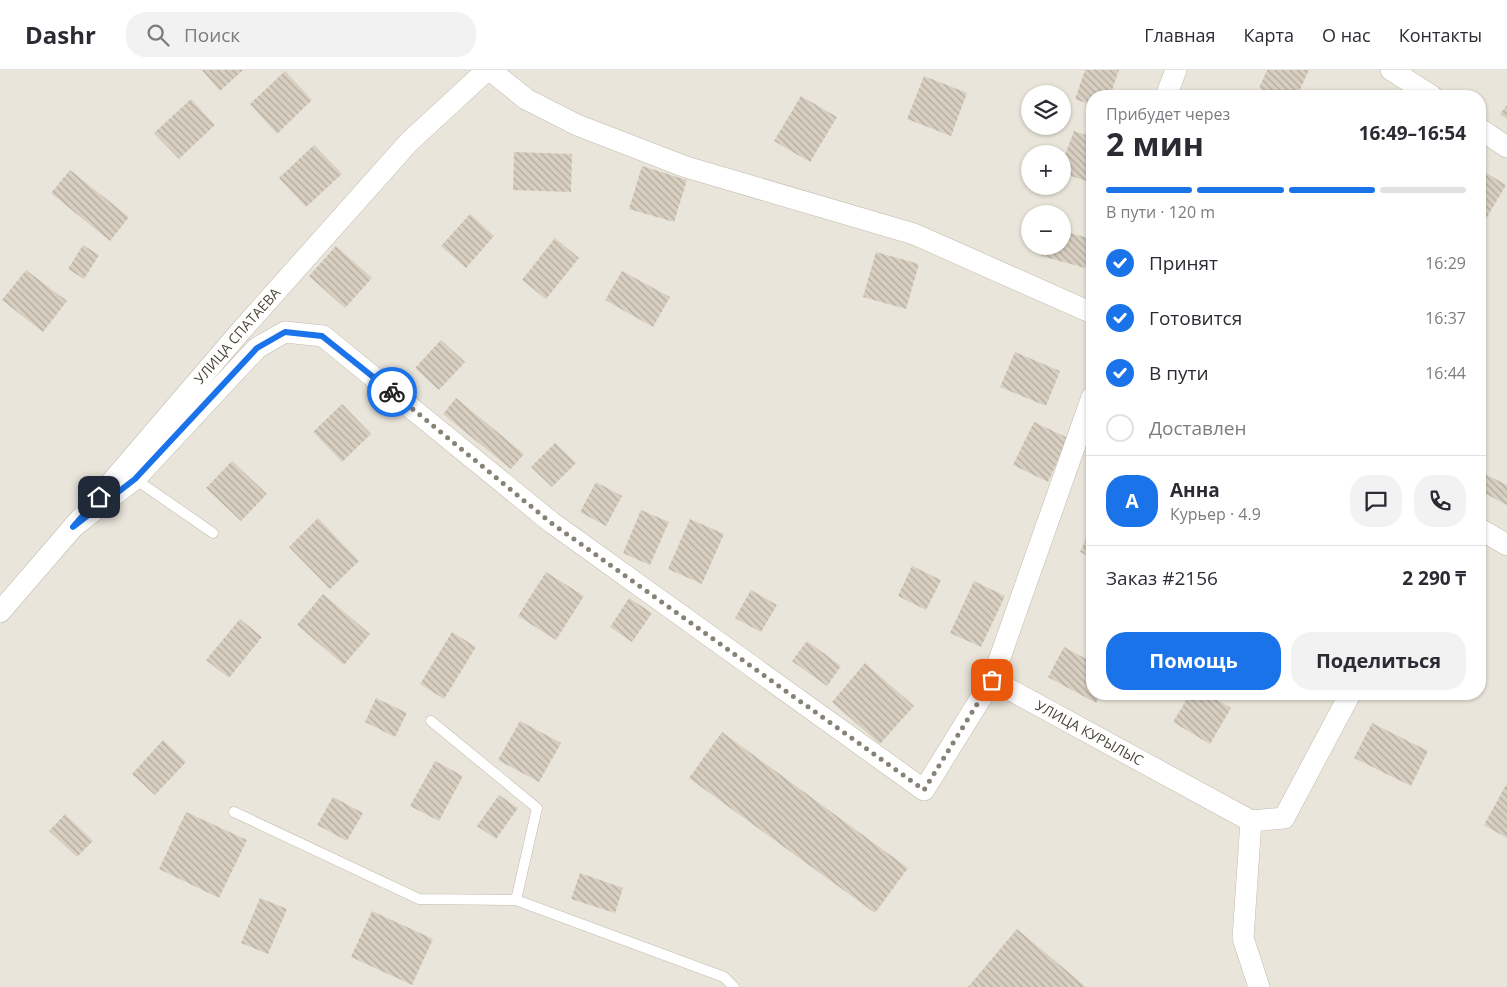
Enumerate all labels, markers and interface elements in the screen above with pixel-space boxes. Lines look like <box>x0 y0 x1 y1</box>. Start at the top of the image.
search box <box>126 12 476 57</box>
text: Dashr <box>25 18 96 51</box>
icon: search <box>144 21 172 49</box>
text: Поиск <box>184 22 240 48</box>
text: Главная <box>1144 23 1216 47</box>
text: Карта <box>1244 23 1294 47</box>
text: О нас <box>1322 23 1371 47</box>
text: Контакты <box>1399 23 1482 47</box>
map controls <box>1021 85 1071 255</box>
button: layers <box>1021 85 1071 135</box>
text: Прибудет через <box>1106 103 1230 125</box>
text: 16:49–16:54 <box>1359 120 1466 146</box>
text: 2 мин <box>1106 122 1204 165</box>
button: + <box>1021 145 1071 195</box>
text: В пути · 120 m <box>1106 201 1215 223</box>
button: − <box>1021 205 1071 255</box>
icon: check <box>1106 249 1134 277</box>
text: Принят <box>1149 250 1218 276</box>
text: 16:29 <box>1425 252 1466 274</box>
street label: УЛИЦА СПАТАЕВА <box>190 283 284 388</box>
icon: check <box>1106 304 1134 332</box>
text: Готовится <box>1149 305 1242 331</box>
text: 16:37 <box>1425 307 1466 329</box>
icon: check <box>1106 359 1134 387</box>
text: В пути <box>1149 360 1209 386</box>
text: 16:44 <box>1425 362 1466 384</box>
courier <box>367 367 417 417</box>
icon: bike <box>378 378 406 406</box>
text: Доставлен <box>1149 415 1247 441</box>
button: chat <box>1350 475 1402 527</box>
button: phone <box>1414 475 1466 527</box>
pin <box>78 476 120 518</box>
text: Анна <box>1170 477 1220 503</box>
icon: home <box>85 483 113 511</box>
text: А <box>1125 488 1139 514</box>
text: Курьер · 4.9 <box>1170 503 1261 525</box>
text: Заказ #2156 <box>1106 565 1218 591</box>
text: 2 290 ₸ <box>1402 565 1466 591</box>
button: Помощь <box>1106 632 1281 690</box>
button: Поделиться <box>1291 632 1466 690</box>
pin <box>971 659 1013 701</box>
icon: bag <box>978 666 1006 694</box>
street label: УЛИЦА КУРЫЛЫС <box>1032 696 1147 770</box>

